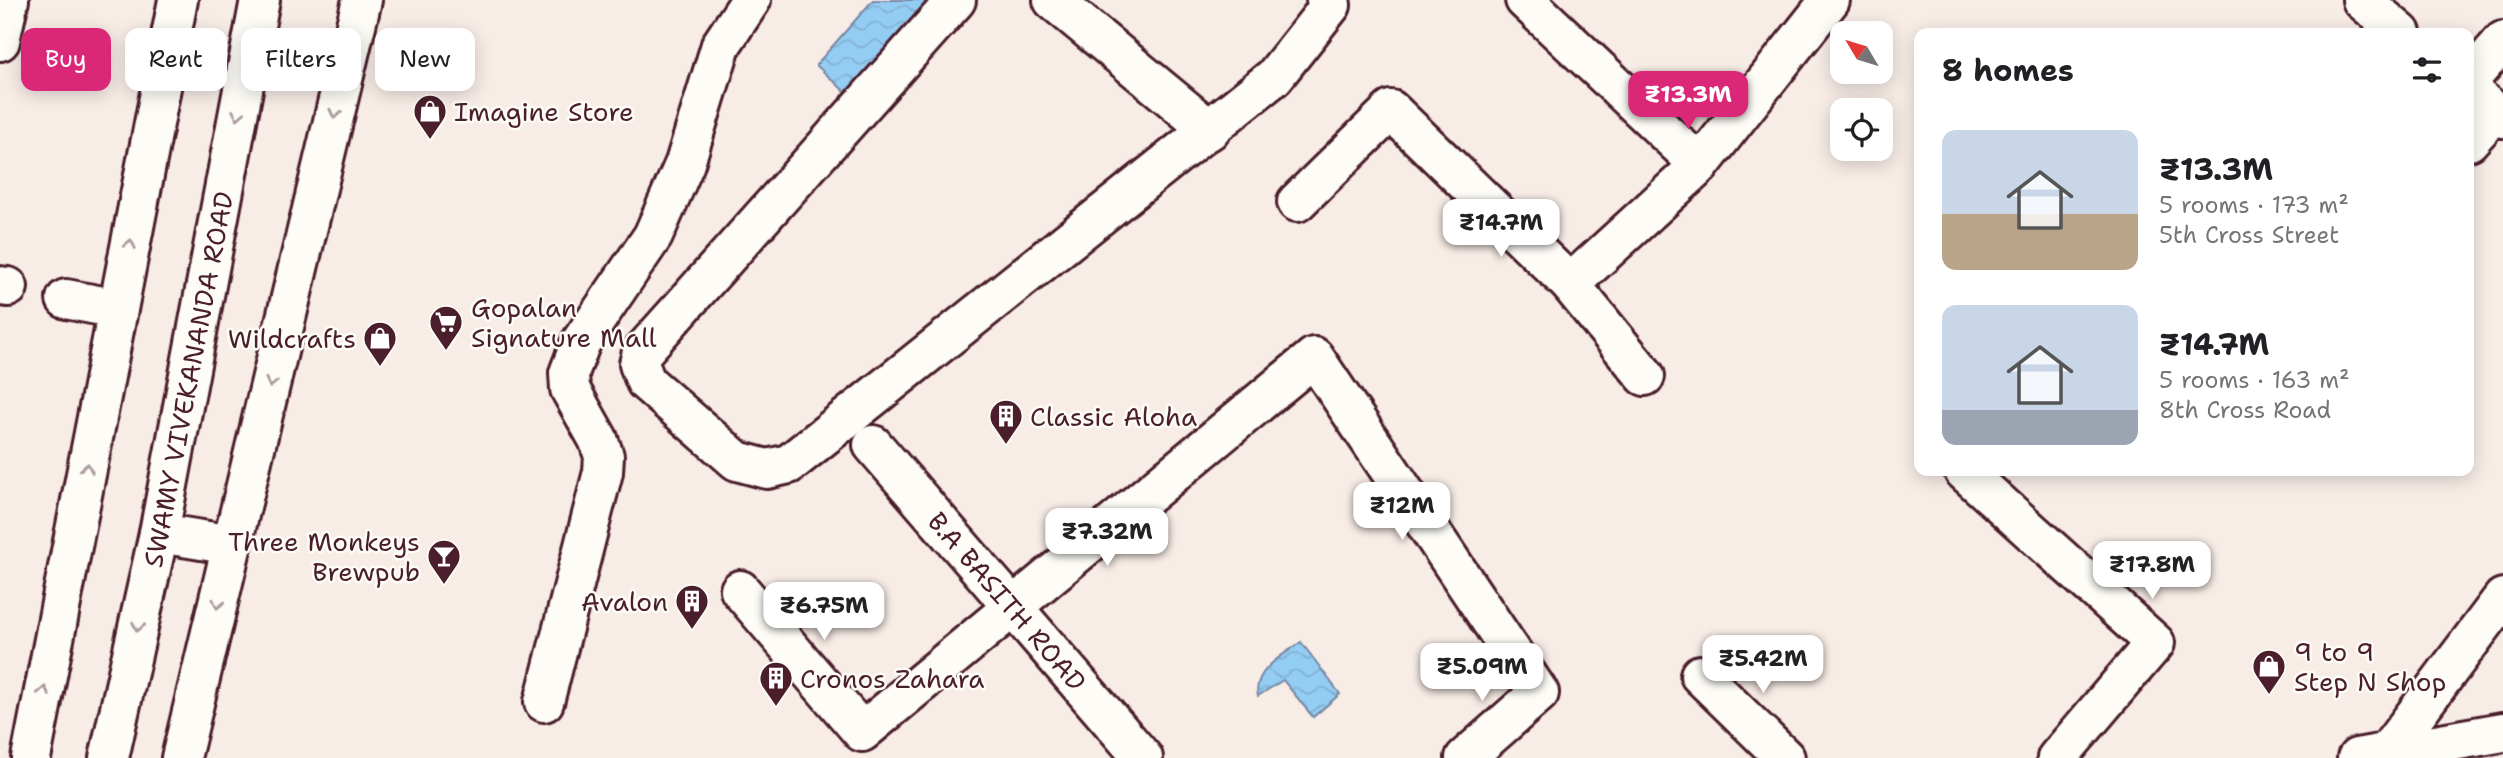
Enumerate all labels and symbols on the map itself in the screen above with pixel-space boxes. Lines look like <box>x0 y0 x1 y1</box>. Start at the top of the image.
north arrow <box>1830 21 1894 84</box>
pin: ₹13.3M <box>1631 72 1745 131</box>
shop icon: Imagine Store <box>411 92 449 141</box>
place label: Imagine Store <box>454 94 634 129</box>
one-way arrow <box>329 108 343 120</box>
one-way arrow <box>232 109 247 121</box>
street label: SWAMY VIVEKANANDA ROAD <box>134 188 241 570</box>
pin: ₹14.7M <box>1444 200 1558 259</box>
one-way arrow <box>122 238 137 250</box>
place label: Gopalan Signature Mall <box>471 290 657 355</box>
supermarket icon: Gopalan Signature Mall <box>427 303 465 352</box>
shop icon: Wildcrafts <box>361 319 399 368</box>
place label: Wildcrafts <box>228 321 356 356</box>
one-way arrow <box>264 377 279 389</box>
building icon: Classic Aloha <box>987 397 1025 446</box>
place label: Classic Aloha <box>1030 399 1197 434</box>
one-way arrow <box>79 462 94 474</box>
pin: ₹12M <box>1361 482 1443 542</box>
street label: B.A BASITH ROAD <box>921 504 1094 698</box>
pin: ₹7.32M <box>1050 508 1164 568</box>
place label: Three Monkeys Brewpub <box>228 524 420 589</box>
bar icon: Three Monkeys Brewpub <box>425 537 463 586</box>
pin: ₹17.8M <box>2095 542 2209 601</box>
building icon: Avalon <box>673 582 711 631</box>
pin: ₹6.75M <box>767 582 881 642</box>
place label: Avalon <box>581 584 668 619</box>
one-way arrow <box>212 598 226 610</box>
one-way arrow <box>132 621 147 633</box>
place label: 9 to 9 Step N Shop <box>2294 634 2446 699</box>
pin: ₹5.42M <box>1706 636 1820 695</box>
pin: ₹5.09M <box>1425 644 1539 703</box>
shop icon: 9 to 9 Step N Shop <box>2250 647 2288 696</box>
building icon: Cronos Zahara <box>757 659 795 708</box>
place label: Cronos Zahara <box>800 661 984 696</box>
one-way arrow <box>35 685 50 697</box>

